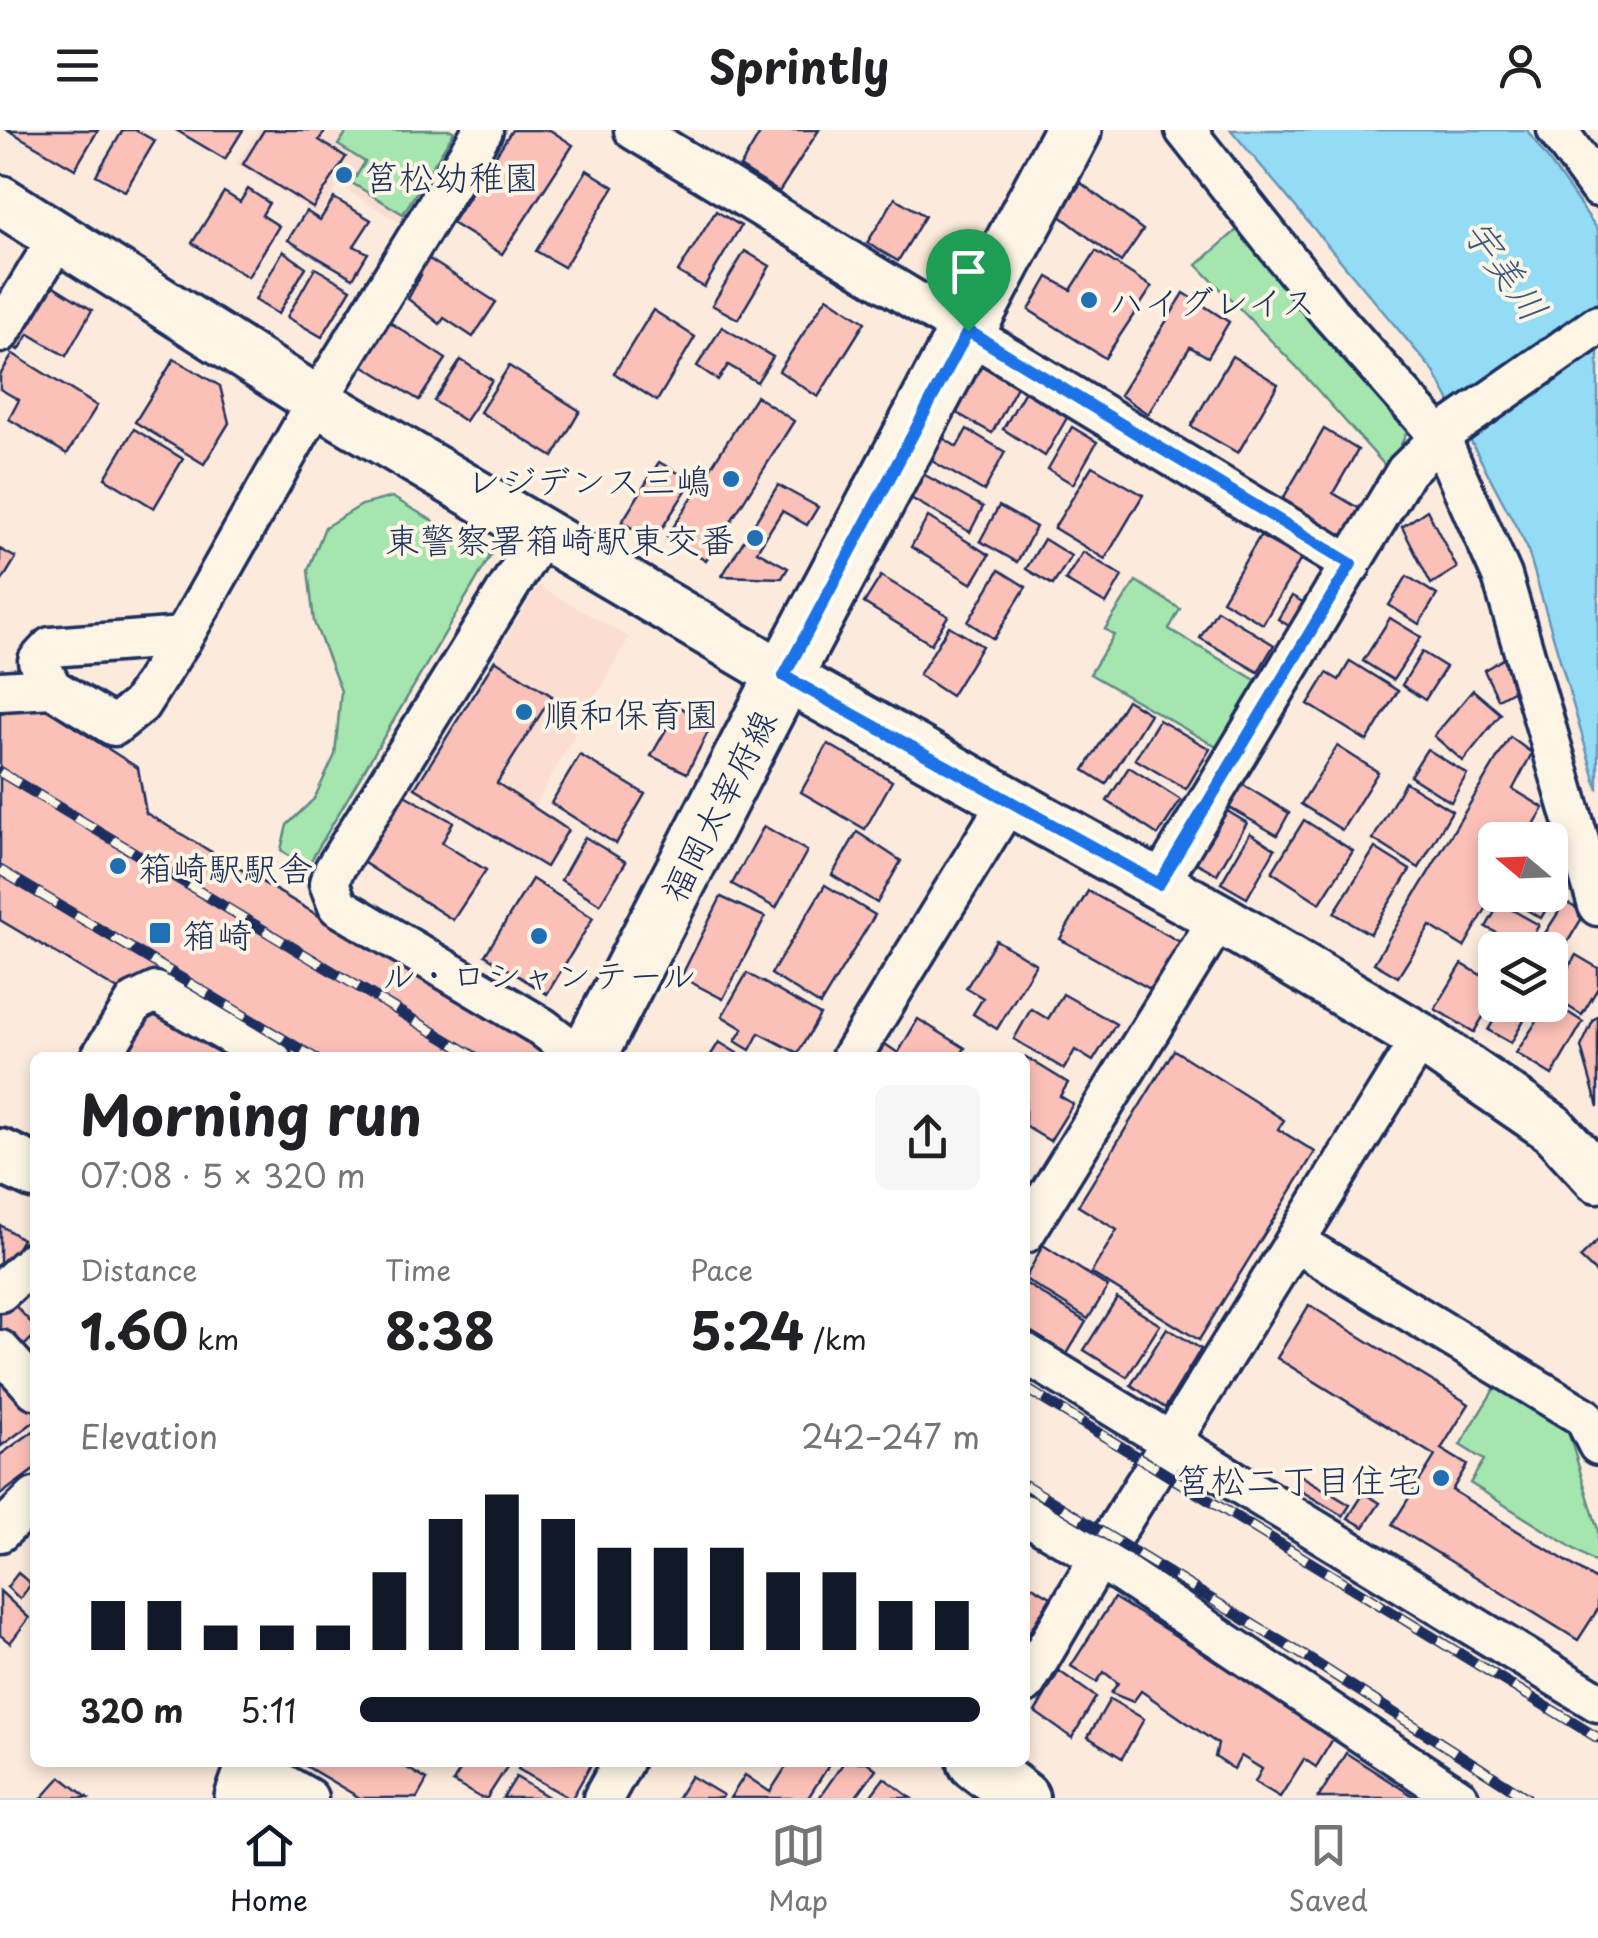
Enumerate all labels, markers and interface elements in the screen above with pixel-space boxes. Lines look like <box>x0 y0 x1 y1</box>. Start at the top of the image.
text: Sprintly <box>709 31 889 99</box>
icon: menu <box>50 38 105 93</box>
icon: person <box>1493 38 1548 93</box>
place label: 筥松幼稚園 <box>364 149 539 202</box>
marker: 筥松幼稚園 <box>333 164 355 186</box>
water label: 宇美川 <box>1451 206 1563 332</box>
pin <box>926 229 1011 332</box>
icon: arrive <box>941 244 996 299</box>
place label: ハイグレイス <box>1109 274 1316 327</box>
marker: ハイグレイス <box>1078 289 1100 311</box>
place label: レジデンス三嶋 <box>466 453 711 506</box>
marker: レジデンス三嶋 <box>720 468 742 490</box>
place label: 東警察署箱崎駅東交番 <box>385 512 735 565</box>
marker: 東警察署箱崎駅東交番 <box>744 527 766 549</box>
place label: 順和保育園 <box>544 686 719 739</box>
street label: 福岡太宰府線 <box>646 699 788 911</box>
marker: 順和保育園 <box>513 701 535 723</box>
north arrow <box>1478 822 1568 912</box>
map controls <box>1478 822 1568 1022</box>
place label: 箱崎駅駅舎 <box>138 840 313 893</box>
marker: 箱崎駅駅舎 <box>107 855 129 877</box>
place label: 箱崎 <box>182 907 252 960</box>
marker: 箱崎 <box>147 920 173 946</box>
marker: ル・ロシャンテール <box>528 925 550 947</box>
button: layers <box>1478 932 1568 1022</box>
place label: ル・ロシャンテール <box>381 947 697 1000</box>
text: Morning run <box>80 1072 422 1155</box>
button: share <box>875 1085 980 1190</box>
text: 07:08 · 5 × 320 m <box>80 1151 366 1199</box>
text: Distance <box>80 1248 198 1291</box>
text: Time <box>385 1248 451 1291</box>
text: Pace <box>690 1248 753 1291</box>
text: 1.60 <box>80 1291 188 1367</box>
text: 8:38 <box>385 1291 495 1367</box>
text: 5:24 <box>690 1291 804 1367</box>
text: km <box>188 1317 239 1360</box>
text: /km <box>804 1317 867 1360</box>
text: Elevation <box>80 1412 218 1460</box>
text: 242–247 m <box>801 1412 980 1460</box>
place label: 筥松二丁目住宅 <box>1176 1452 1421 1505</box>
marker: 筥松二丁目住宅 <box>1430 1467 1452 1489</box>
text: 320 m <box>80 1686 184 1734</box>
text: 5:11 <box>240 1686 297 1734</box>
tab: Home <box>230 1818 308 1921</box>
tab: Map <box>768 1818 828 1921</box>
tab: Saved <box>1288 1818 1368 1921</box>

